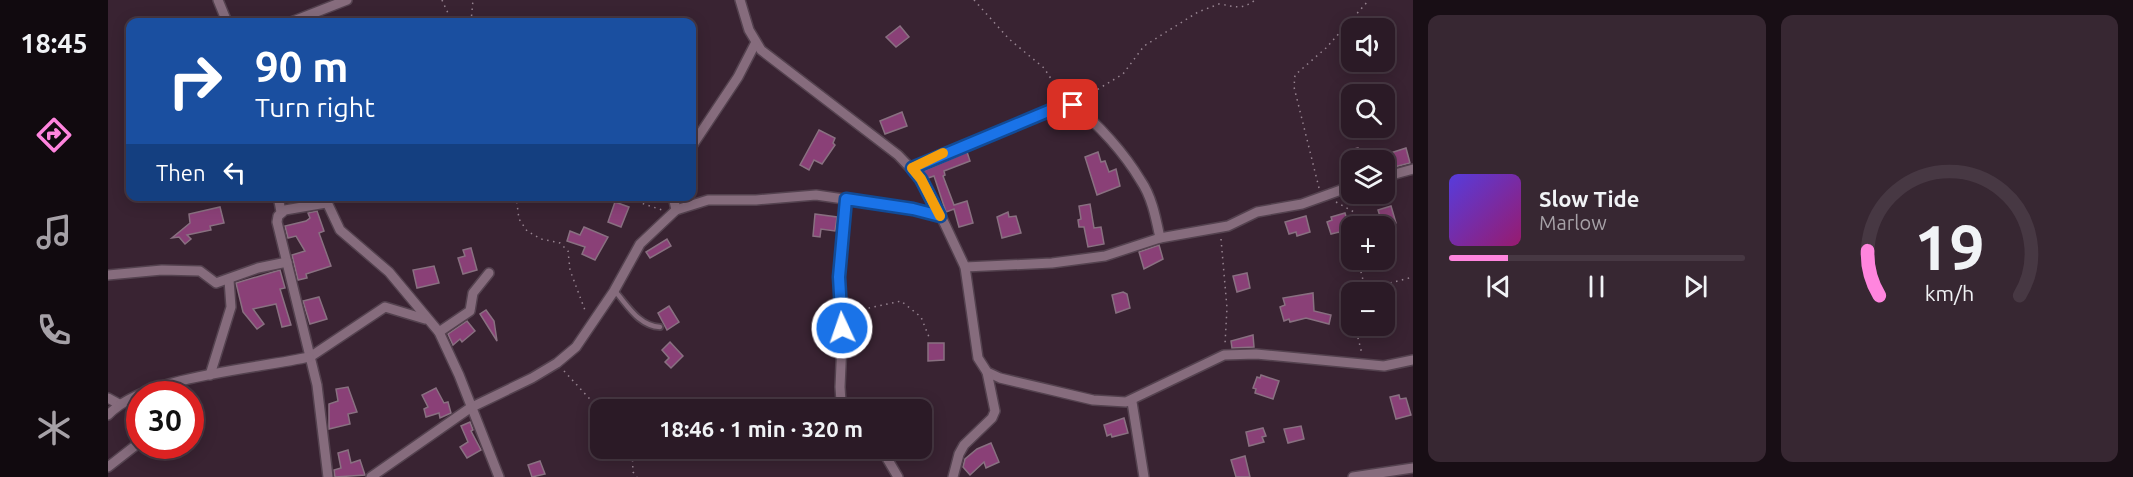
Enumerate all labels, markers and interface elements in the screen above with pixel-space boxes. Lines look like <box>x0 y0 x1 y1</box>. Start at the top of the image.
map controls <box>1341 18 1395 336</box>
button: sound <box>1341 18 1395 72</box>
text: 18:45 <box>20 28 88 58</box>
icon: right <box>156 42 234 120</box>
text: 90 m <box>255 43 349 90</box>
pin <box>1047 79 1098 130</box>
button: search <box>1341 84 1395 138</box>
icon: arrive <box>1056 88 1089 121</box>
text: Turn right <box>255 92 375 122</box>
icon: directions <box>33 114 75 156</box>
button: layers <box>1341 150 1395 204</box>
icon: left <box>218 156 251 189</box>
text: Then <box>156 160 206 185</box>
text: Slow Tide <box>1539 186 1639 211</box>
icon: music <box>33 211 75 253</box>
text: Marlow <box>1539 211 1607 234</box>
text: 19 <box>1914 212 1984 282</box>
button: + <box>1341 216 1395 270</box>
icon: previous <box>1482 270 1515 303</box>
icon: pause <box>1580 270 1613 303</box>
icon: next <box>1679 270 1712 303</box>
text: km/h <box>1924 281 1974 305</box>
button: − <box>1341 282 1395 336</box>
position arrow <box>810 296 874 360</box>
icon: phone <box>33 309 75 351</box>
speed limit sign: 30 <box>126 381 204 459</box>
icon: climate <box>33 407 75 449</box>
text: 18:46 · 1 min · 320 m <box>659 416 863 441</box>

